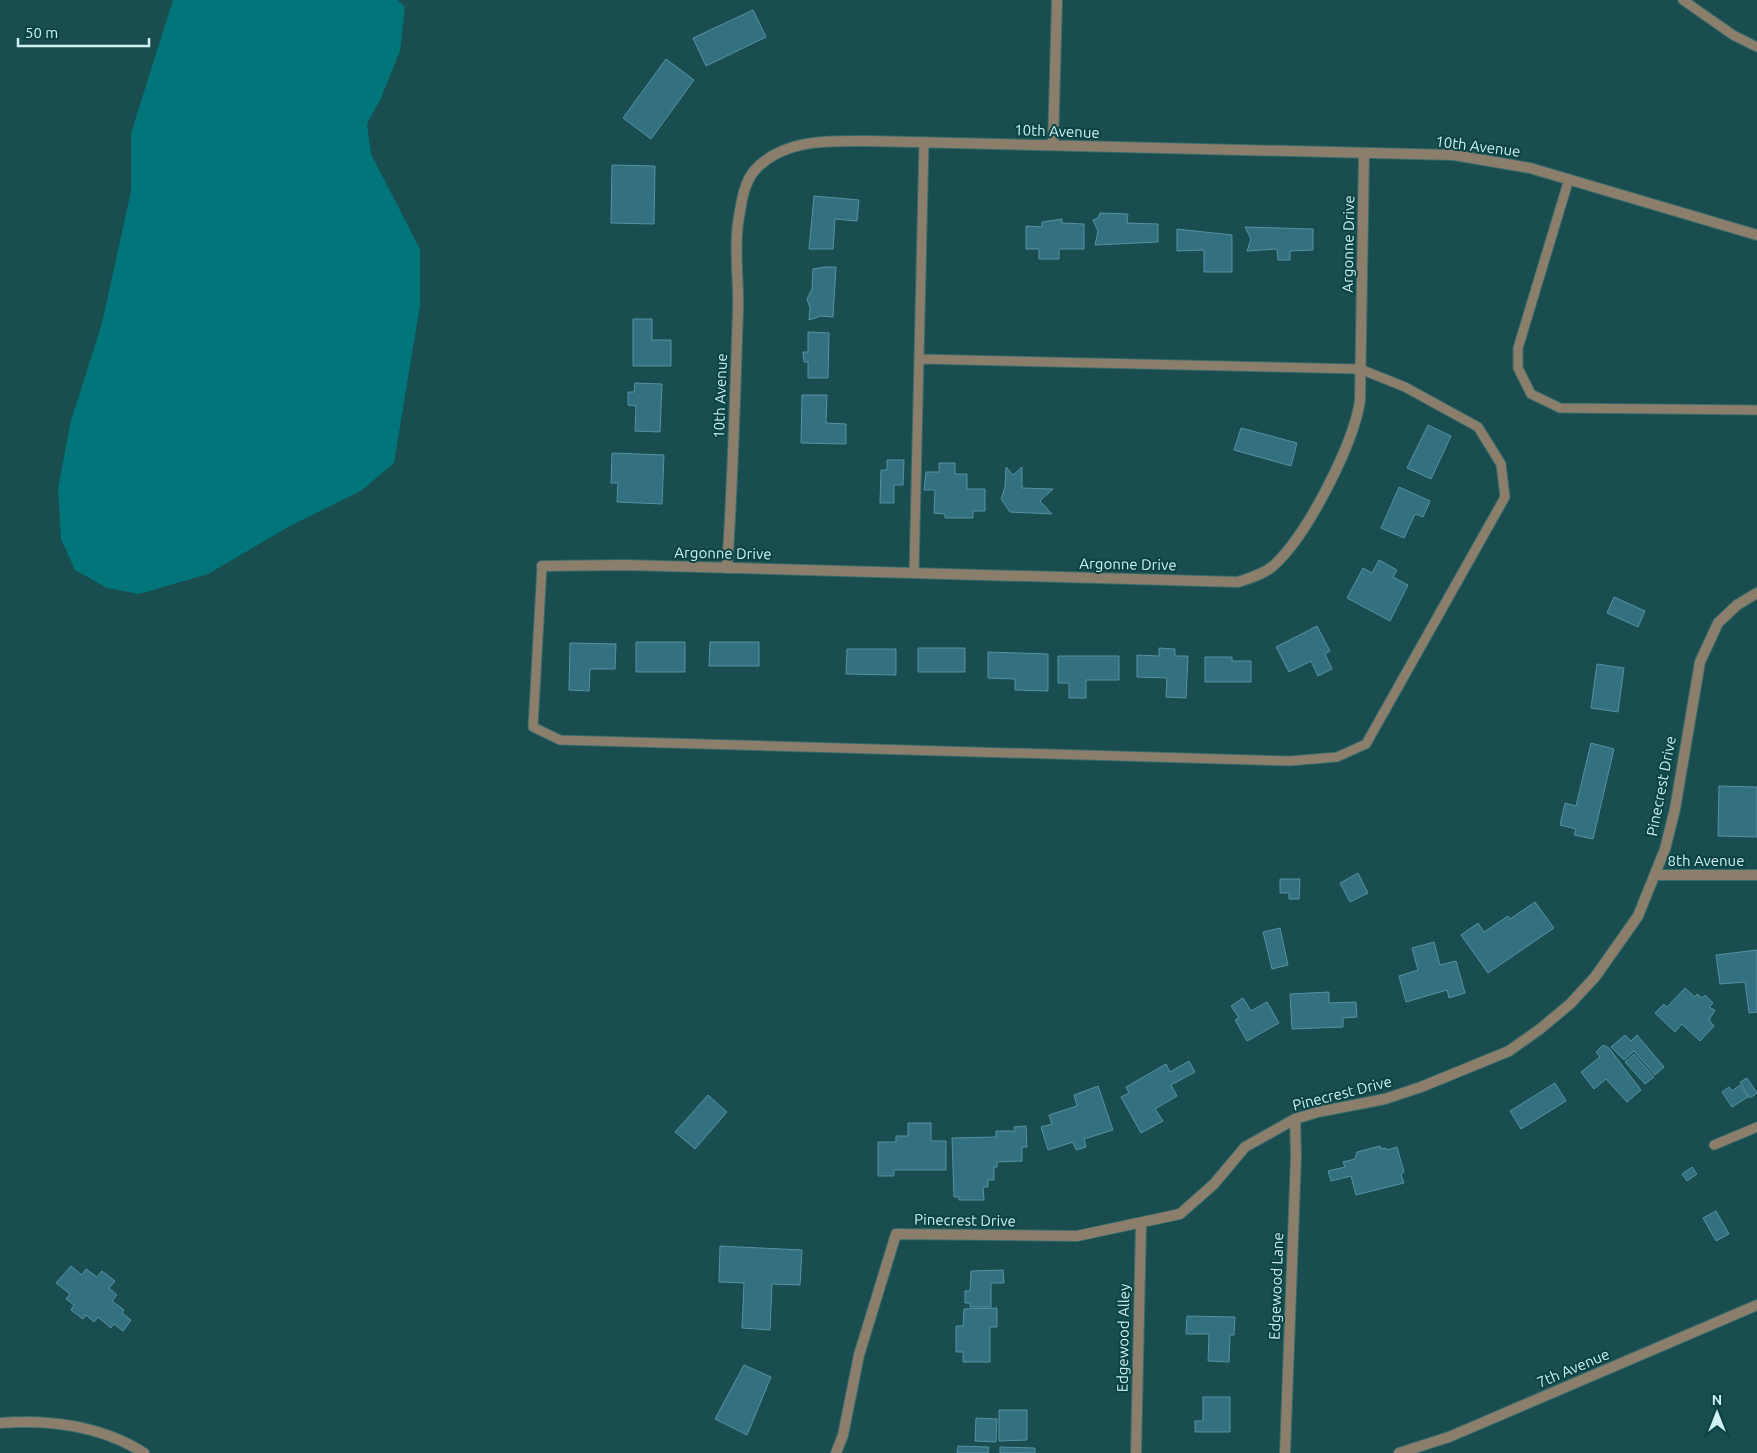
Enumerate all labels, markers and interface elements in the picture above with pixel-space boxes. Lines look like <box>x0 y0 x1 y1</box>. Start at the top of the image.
scale bar <box>18 15 149 47</box>
text: 50 m <box>25 24 58 41</box>
street label: 10th Avenue <box>1014 121 1100 141</box>
street label: 10th Avenue <box>1435 132 1521 160</box>
street label: Argonne Drive <box>1339 195 1357 293</box>
street label: 10th Avenue <box>710 353 730 439</box>
street label: Argonne Drive <box>674 544 772 562</box>
street label: Argonne Drive <box>1079 555 1177 573</box>
street label: Pinecrest Drive <box>1643 734 1679 838</box>
street label: 8th Avenue <box>1668 852 1744 869</box>
street label: Pinecrest Drive <box>1291 1072 1393 1114</box>
street label: Pinecrest Drive <box>914 1211 1016 1229</box>
street label: Edgewood Lane <box>1266 1232 1286 1340</box>
street label: Edgewood Alley <box>1114 1284 1132 1392</box>
street label: 7th Avenue <box>1534 1345 1612 1391</box>
north arrow <box>1692 1388 1742 1438</box>
text: N <box>1712 1392 1722 1408</box>

